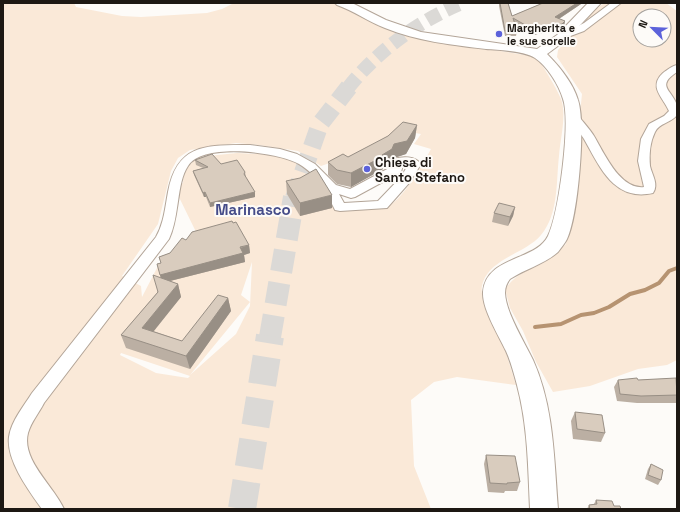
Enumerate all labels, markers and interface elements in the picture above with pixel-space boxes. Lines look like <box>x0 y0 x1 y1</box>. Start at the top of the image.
north arrow <box>632 8 672 48</box>
text: N <box>635 18 651 30</box>
place label: Margherita e le sue sorelle <box>507 21 576 48</box>
marker: Margherita e le sue sorelle <box>494 29 504 39</box>
place label: Chiesa di Santo Stefano <box>375 154 465 186</box>
marker: Chiesa di Santo Stefano <box>362 164 372 174</box>
district label: Marinasco <box>215 200 291 219</box>

